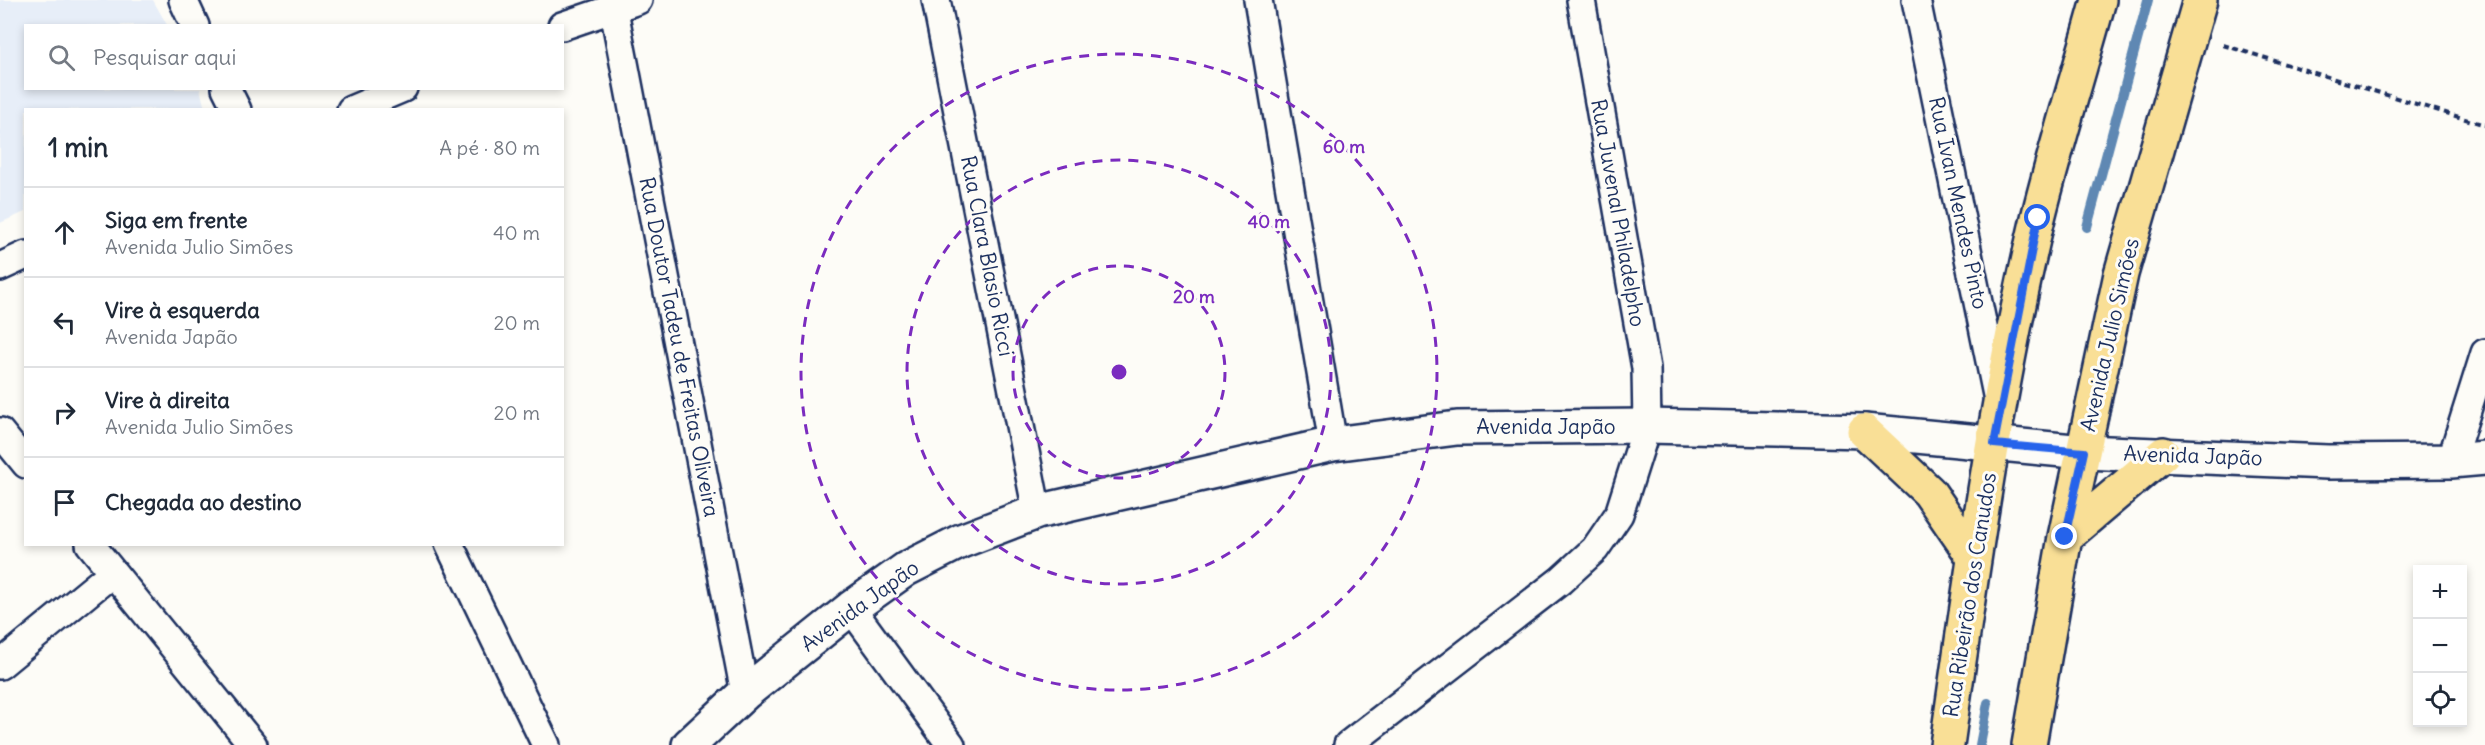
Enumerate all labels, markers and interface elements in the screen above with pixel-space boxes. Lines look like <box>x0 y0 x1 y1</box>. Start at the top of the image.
search box <box>24 24 564 90</box>
icon: search <box>45 41 78 74</box>
text: Pesquisar aqui <box>93 43 236 71</box>
street label: Rua Ivan Mendes Pinto <box>1923 94 1994 312</box>
street label: Rua Juvenal Philadelpho <box>1585 97 1652 329</box>
text: 1 min <box>48 131 108 164</box>
text: A pé · 80 m <box>439 135 540 160</box>
text: 60 m <box>1323 135 1365 158</box>
street label: Rua Clara Blasio Ricci <box>955 153 1020 358</box>
street label: Rua Doutor Tadeu de Freitas Oliveira <box>633 175 726 519</box>
route start <box>2024 204 2050 230</box>
text: Siga em frente <box>105 206 248 234</box>
text: 40 m <box>1248 210 1290 233</box>
icon: ahead <box>48 216 81 249</box>
text: 40 m <box>493 220 540 245</box>
text: Avenida Julio Simões <box>105 234 293 259</box>
street label: Avenida Julio Simões <box>2074 236 2145 434</box>
text: 20 m <box>1173 285 1215 308</box>
text: Vire à esquerda <box>105 296 260 324</box>
icon: left <box>48 306 81 339</box>
text: 20 m <box>494 310 540 335</box>
text: Avenida Japão <box>105 324 238 349</box>
centre of rings <box>1109 362 1129 382</box>
text: Vire à direita <box>105 386 230 414</box>
icon: right <box>48 396 81 429</box>
text: 20 m <box>494 400 540 425</box>
street label: Avenida Japão <box>1476 413 1616 440</box>
text: Avenida Julio Simões <box>105 414 293 439</box>
street label: Avenida Japão <box>2123 440 2263 471</box>
street label: Rua Ribeirão dos Canudos <box>1937 471 2002 719</box>
icon: arrive <box>48 486 81 519</box>
text: Chegada ao destino <box>105 488 302 516</box>
route end <box>2051 523 2077 549</box>
street label: Avenida Japão <box>795 554 924 657</box>
map controls <box>2413 565 2467 727</box>
button: + <box>2413 565 2467 619</box>
button: − <box>2413 619 2467 673</box>
button: locate <box>2413 673 2467 727</box>

